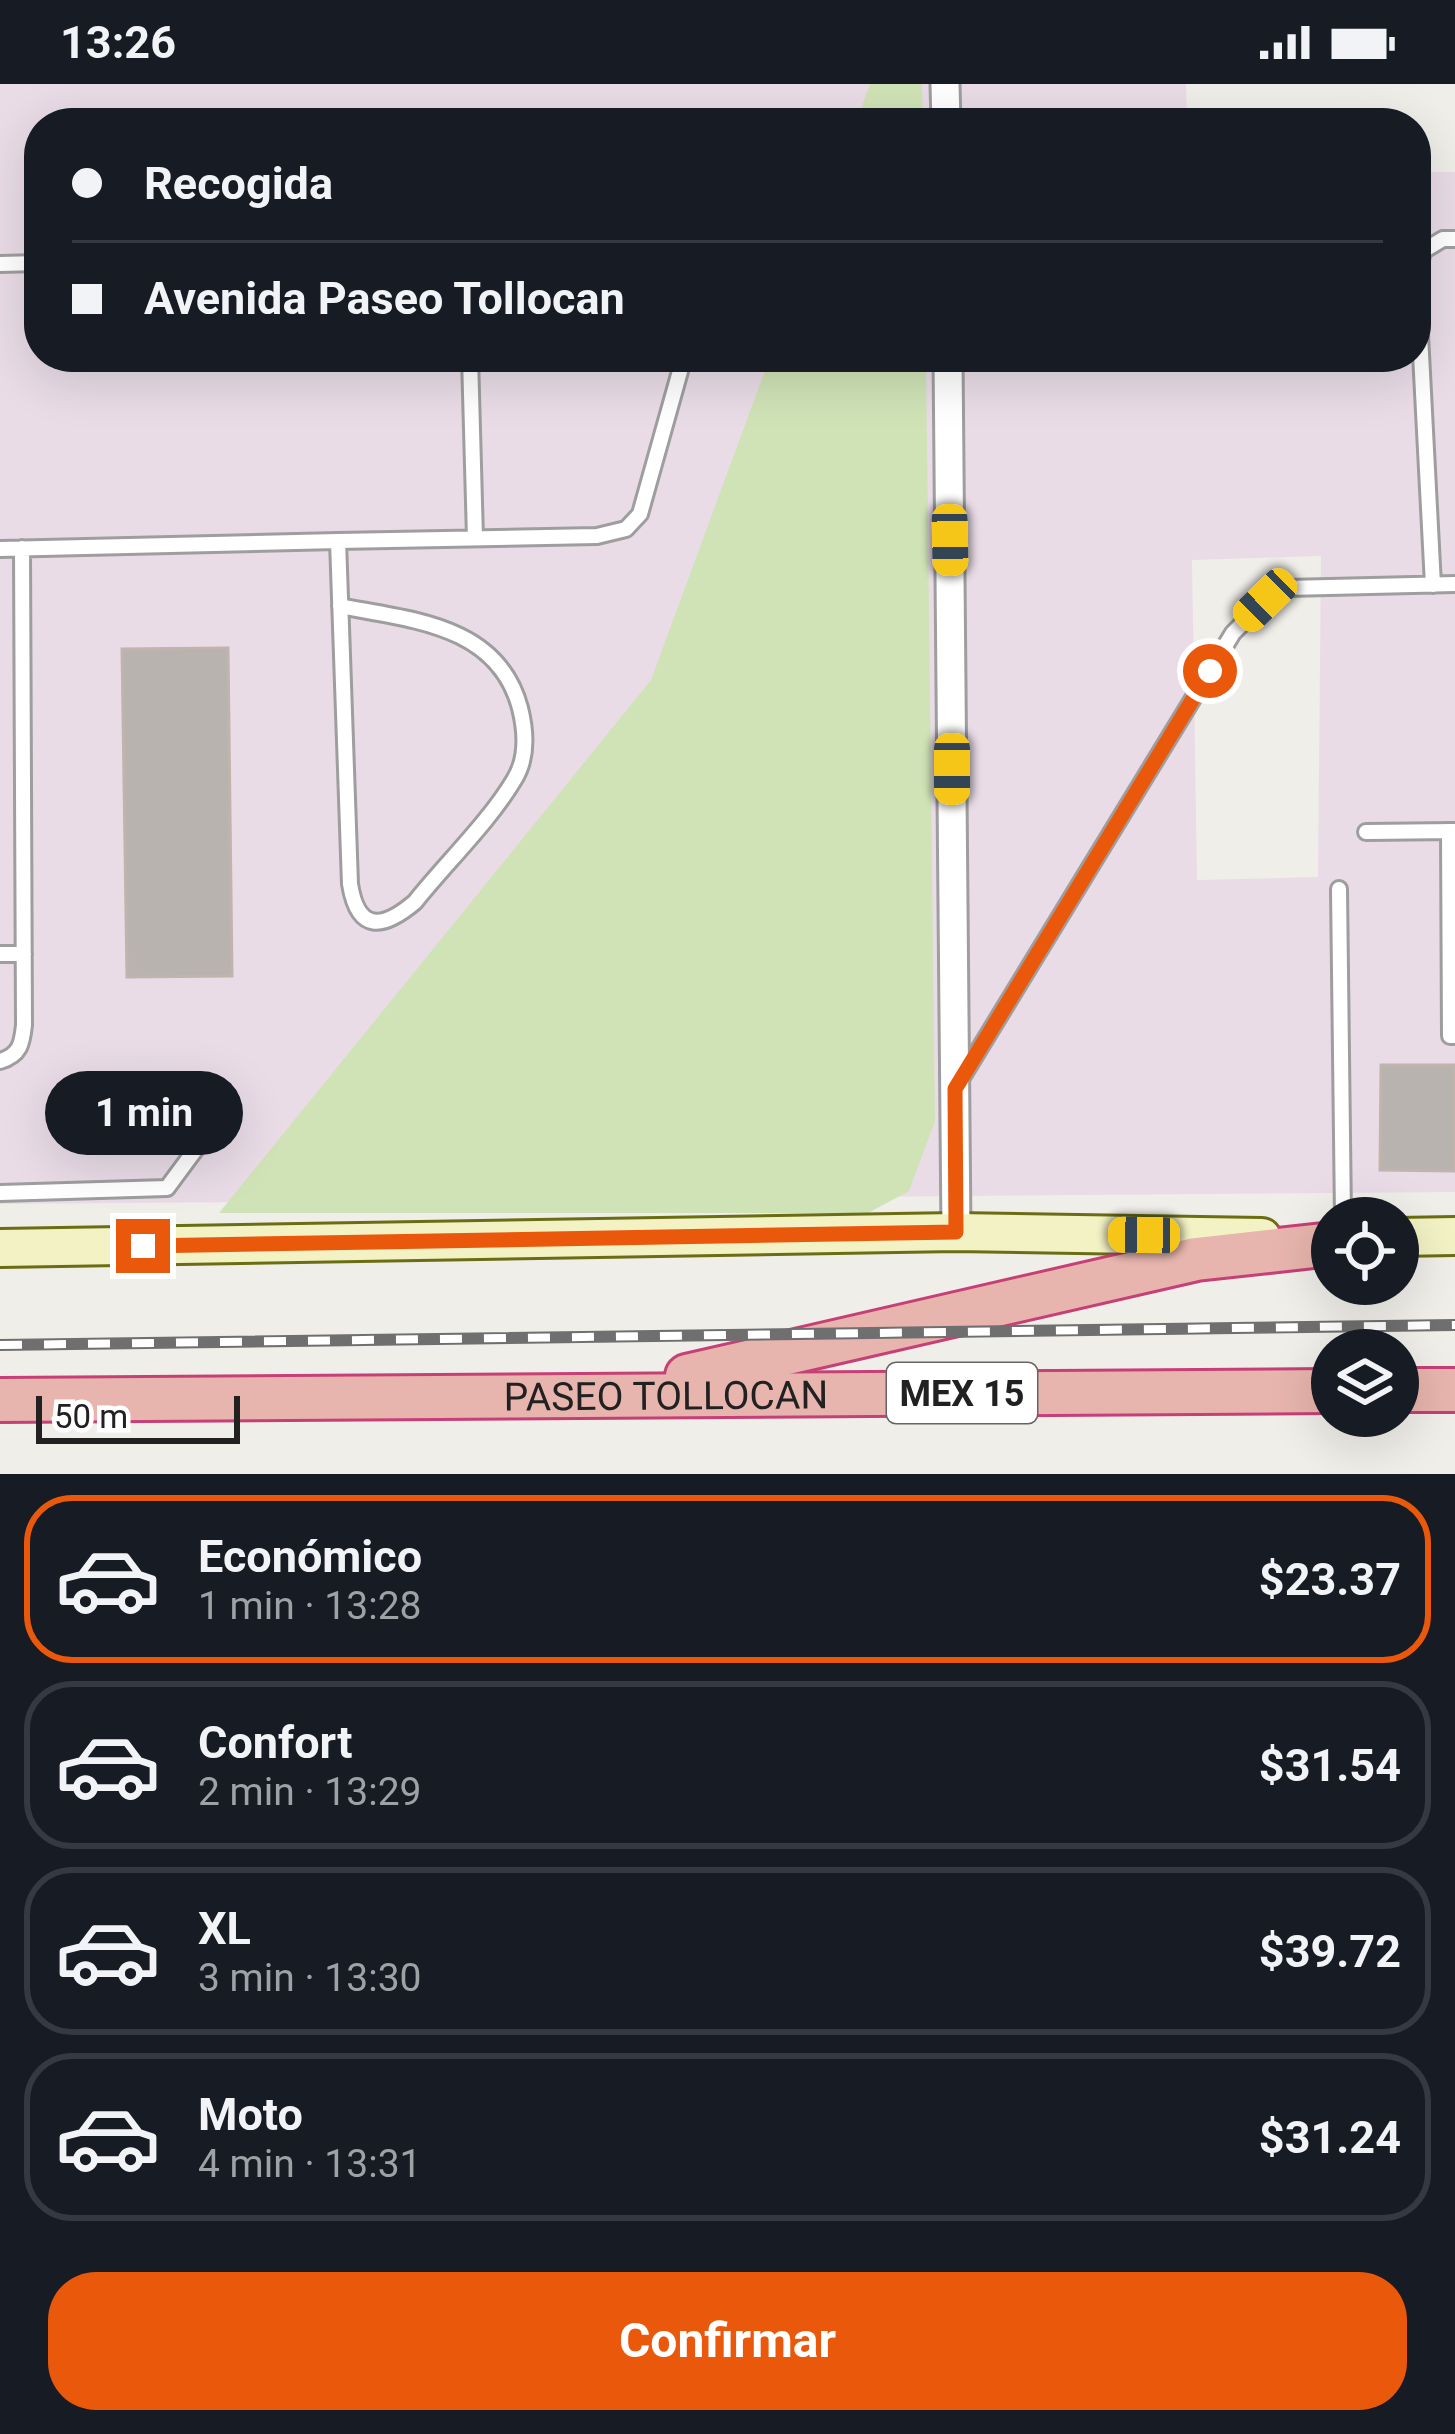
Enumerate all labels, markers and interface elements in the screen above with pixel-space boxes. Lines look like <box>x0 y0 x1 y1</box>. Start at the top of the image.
text: 13:26 <box>60 16 176 69</box>
text: Recogida <box>144 157 333 210</box>
text: Avenida Paseo Tollocan <box>144 272 625 325</box>
car <box>931 504 969 576</box>
car <box>1227 562 1303 638</box>
route start <box>1183 644 1237 698</box>
car <box>934 733 970 805</box>
callout: 1 min <box>44 1072 242 1156</box>
text: 1 min <box>95 1090 193 1136</box>
map controls <box>1311 1197 1419 1437</box>
button: locate <box>1311 1197 1419 1305</box>
car <box>1108 1216 1180 1254</box>
route end <box>116 1219 170 1273</box>
button: layers <box>1311 1329 1419 1437</box>
road number: MEX 15 <box>887 1363 1037 1423</box>
street label: PASEO TOLLOCAN <box>504 1372 828 1421</box>
scale bar <box>36 1390 240 1443</box>
text: 50 m <box>54 1397 128 1436</box>
icon: car <box>54 1525 162 1633</box>
text: Económico <box>198 1530 422 1583</box>
text: $23.37 <box>1259 1553 1401 1606</box>
text: 1 min · 13:28 <box>198 1583 421 1629</box>
icon: car <box>54 1711 162 1819</box>
text: Confort <box>198 1716 352 1769</box>
text: $31.54 <box>1259 1739 1401 1792</box>
text: 2 min · 13:29 <box>198 1769 421 1815</box>
icon: car <box>54 1897 162 2005</box>
text: XL <box>198 1902 251 1955</box>
text: $39.72 <box>1259 1925 1401 1978</box>
text: 3 min · 13:30 <box>198 1955 421 2001</box>
icon: car <box>54 2083 162 2191</box>
text: Moto <box>198 2088 303 2141</box>
text: $31.24 <box>1259 2111 1401 2164</box>
text: 4 min · 13:31 <box>198 2141 421 2187</box>
button: Confirmar <box>48 2272 1407 2410</box>

